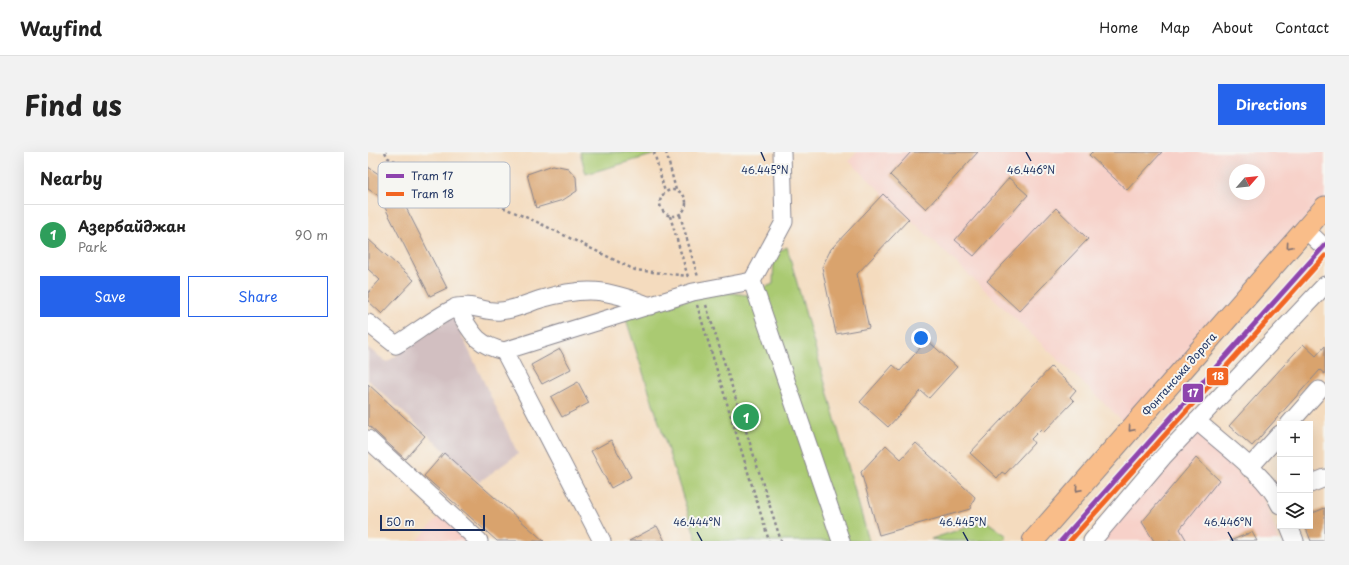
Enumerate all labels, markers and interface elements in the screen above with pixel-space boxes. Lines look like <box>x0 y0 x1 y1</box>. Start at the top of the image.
text: Wayfind <box>20 14 102 42</box>
text: Home <box>1099 17 1138 38</box>
text: Map <box>1160 17 1190 38</box>
text: About <box>1212 17 1253 38</box>
text: Contact <box>1275 17 1329 38</box>
text: Find us <box>24 83 122 126</box>
button: Directions <box>1218 84 1325 125</box>
legend <box>378 162 510 208</box>
text: 46.445°N <box>741 162 789 177</box>
text: 46.446°N <box>1007 162 1055 177</box>
north arrow <box>1229 164 1265 200</box>
text: Nearby <box>40 165 102 191</box>
text: Tram 17 <box>411 167 453 184</box>
text: Tram 18 <box>411 185 454 202</box>
text: Азербайджан <box>78 214 186 237</box>
text: 1 <box>50 225 56 244</box>
text: 90 m <box>295 225 328 244</box>
text: Park <box>78 237 107 256</box>
one-way arrow <box>1287 241 1294 249</box>
button: Save <box>40 276 180 317</box>
button: Share <box>188 276 328 317</box>
your location <box>911 328 931 348</box>
street label: Фонтанська дорога <box>1138 328 1220 420</box>
line badge: 18 <box>1206 367 1229 386</box>
text: 18 <box>1212 367 1224 384</box>
line badge: 17 <box>1182 383 1204 403</box>
text: 17 <box>1187 384 1199 401</box>
pin: 1 <box>733 402 759 432</box>
map controls <box>1277 421 1313 529</box>
button: + <box>1277 421 1313 457</box>
one-way arrow <box>1128 424 1135 432</box>
button: − <box>1277 457 1313 493</box>
one-way arrow <box>1076 485 1083 492</box>
button: layers <box>1277 493 1313 529</box>
scale bar <box>380 513 485 532</box>
text: 50 m <box>386 513 415 530</box>
text: 46.444°N <box>673 514 721 529</box>
text: 46.445°N <box>939 514 987 529</box>
text: 46.446°N <box>1204 514 1252 529</box>

